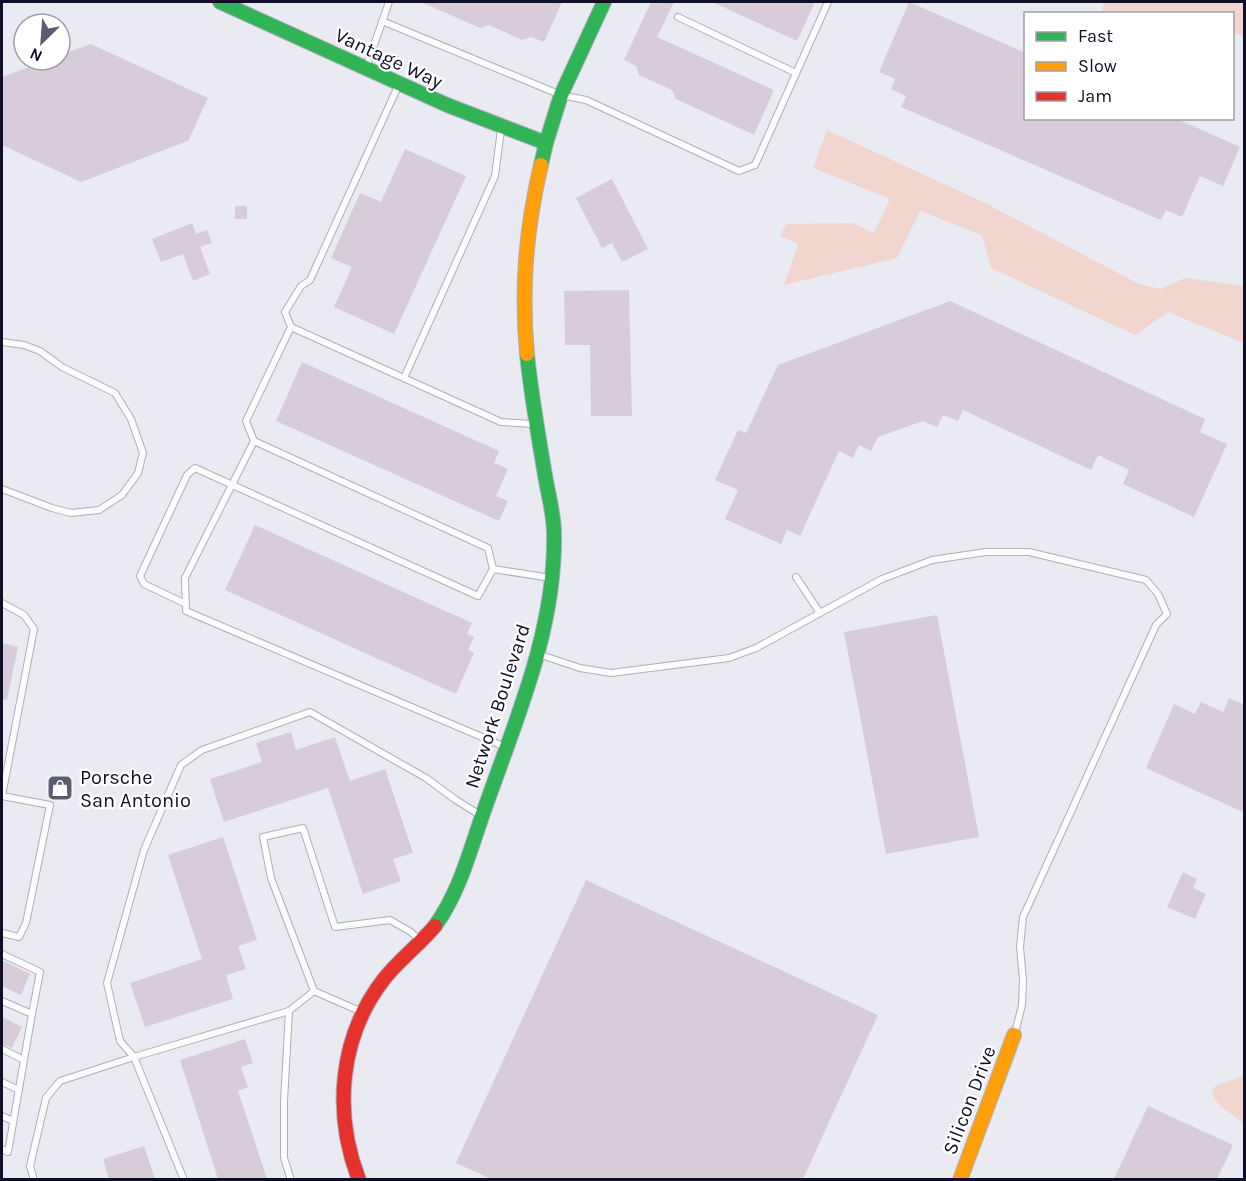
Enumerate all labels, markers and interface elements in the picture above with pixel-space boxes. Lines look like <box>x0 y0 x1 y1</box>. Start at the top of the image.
north arrow <box>12 12 72 72</box>
legend <box>1024 12 1234 120</box>
street label: Vantage Way <box>331 23 446 93</box>
text: Fast <box>1078 25 1113 47</box>
text: N <box>27 44 45 66</box>
text: Slow <box>1078 55 1117 77</box>
text: Jam <box>1078 85 1112 107</box>
street label: Network Boulevard <box>460 621 535 791</box>
place label: Porsche San Antonio <box>80 766 191 812</box>
shop icon: Porsche San Antonio <box>45 773 75 803</box>
street label: Silicon Drive <box>938 1043 1001 1158</box>

